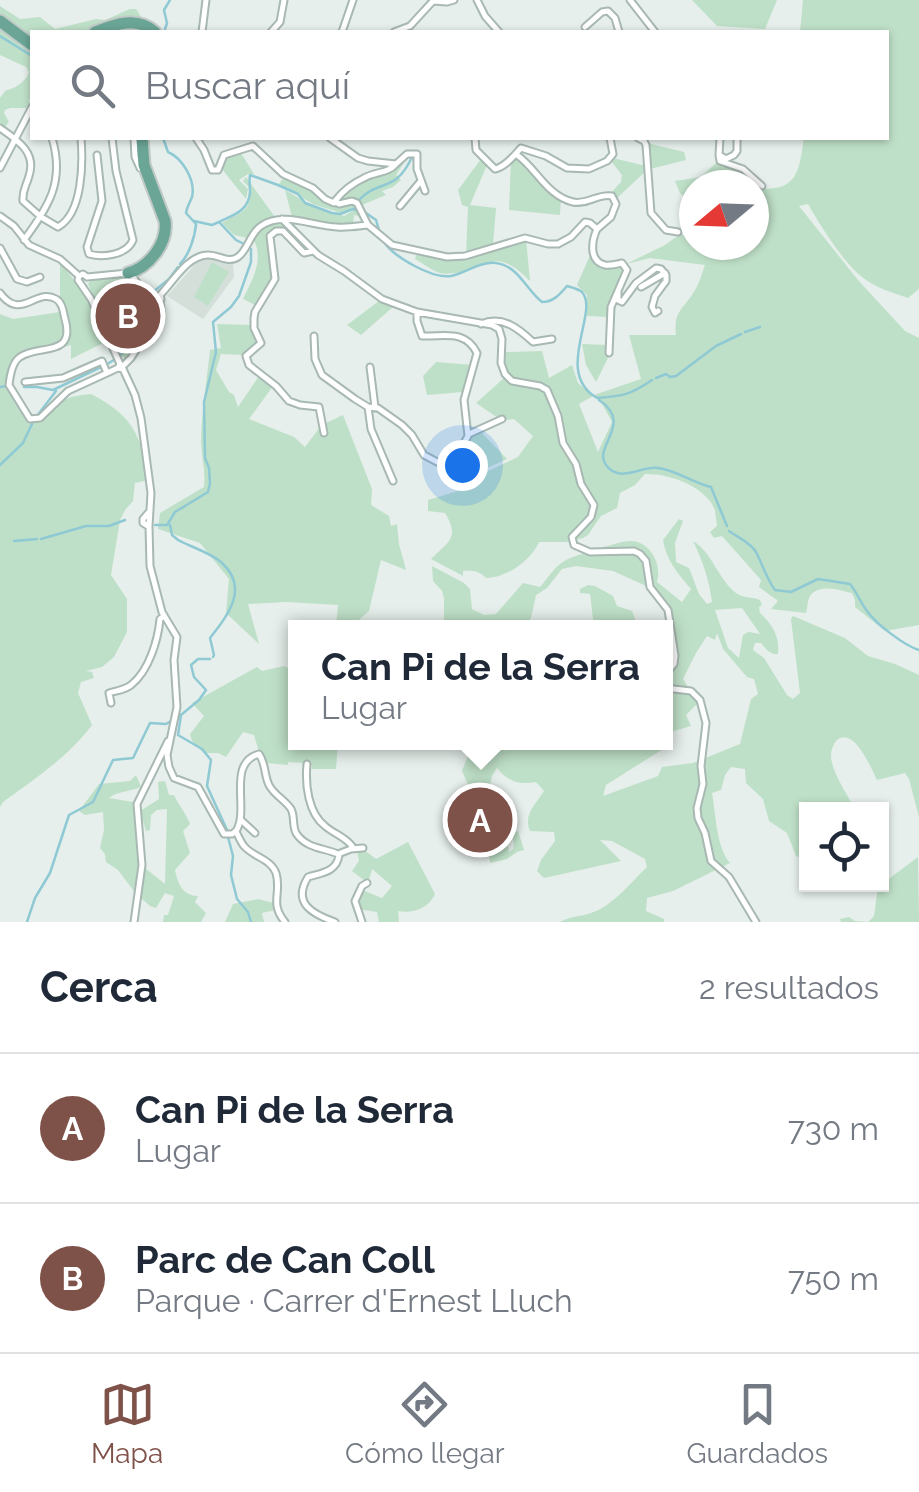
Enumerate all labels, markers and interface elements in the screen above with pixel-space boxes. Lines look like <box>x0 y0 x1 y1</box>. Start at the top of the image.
search box <box>30 30 889 140</box>
icon: search <box>65 58 120 113</box>
text: Buscar aquí <box>145 63 350 108</box>
north arrow <box>679 170 769 260</box>
pin: B <box>96 278 160 354</box>
your location <box>437 440 488 491</box>
popup <box>288 620 673 750</box>
text: Can Pi de la Serra <box>321 644 640 689</box>
text: Lugar <box>321 689 407 726</box>
pin: A <box>448 782 512 858</box>
map controls <box>799 802 889 892</box>
button: locate <box>799 802 889 892</box>
text: Cerca <box>40 963 158 1012</box>
text: 2 resultados <box>699 969 879 1006</box>
text: Can Pi de la Serra <box>135 1087 454 1132</box>
text: A <box>62 1110 83 1147</box>
text: 730 m <box>788 1110 879 1147</box>
text: Lugar <box>135 1132 221 1169</box>
text: Parc de Can Coll <box>135 1237 435 1282</box>
text: B <box>62 1260 83 1297</box>
text: 750 m <box>788 1260 879 1297</box>
text: Parque · Carrer d'Ernest Lluch <box>135 1282 573 1319</box>
tab: Mapa <box>91 1377 163 1470</box>
tab: Cómo llegar <box>345 1377 505 1470</box>
tab: Guardados <box>686 1377 828 1470</box>

